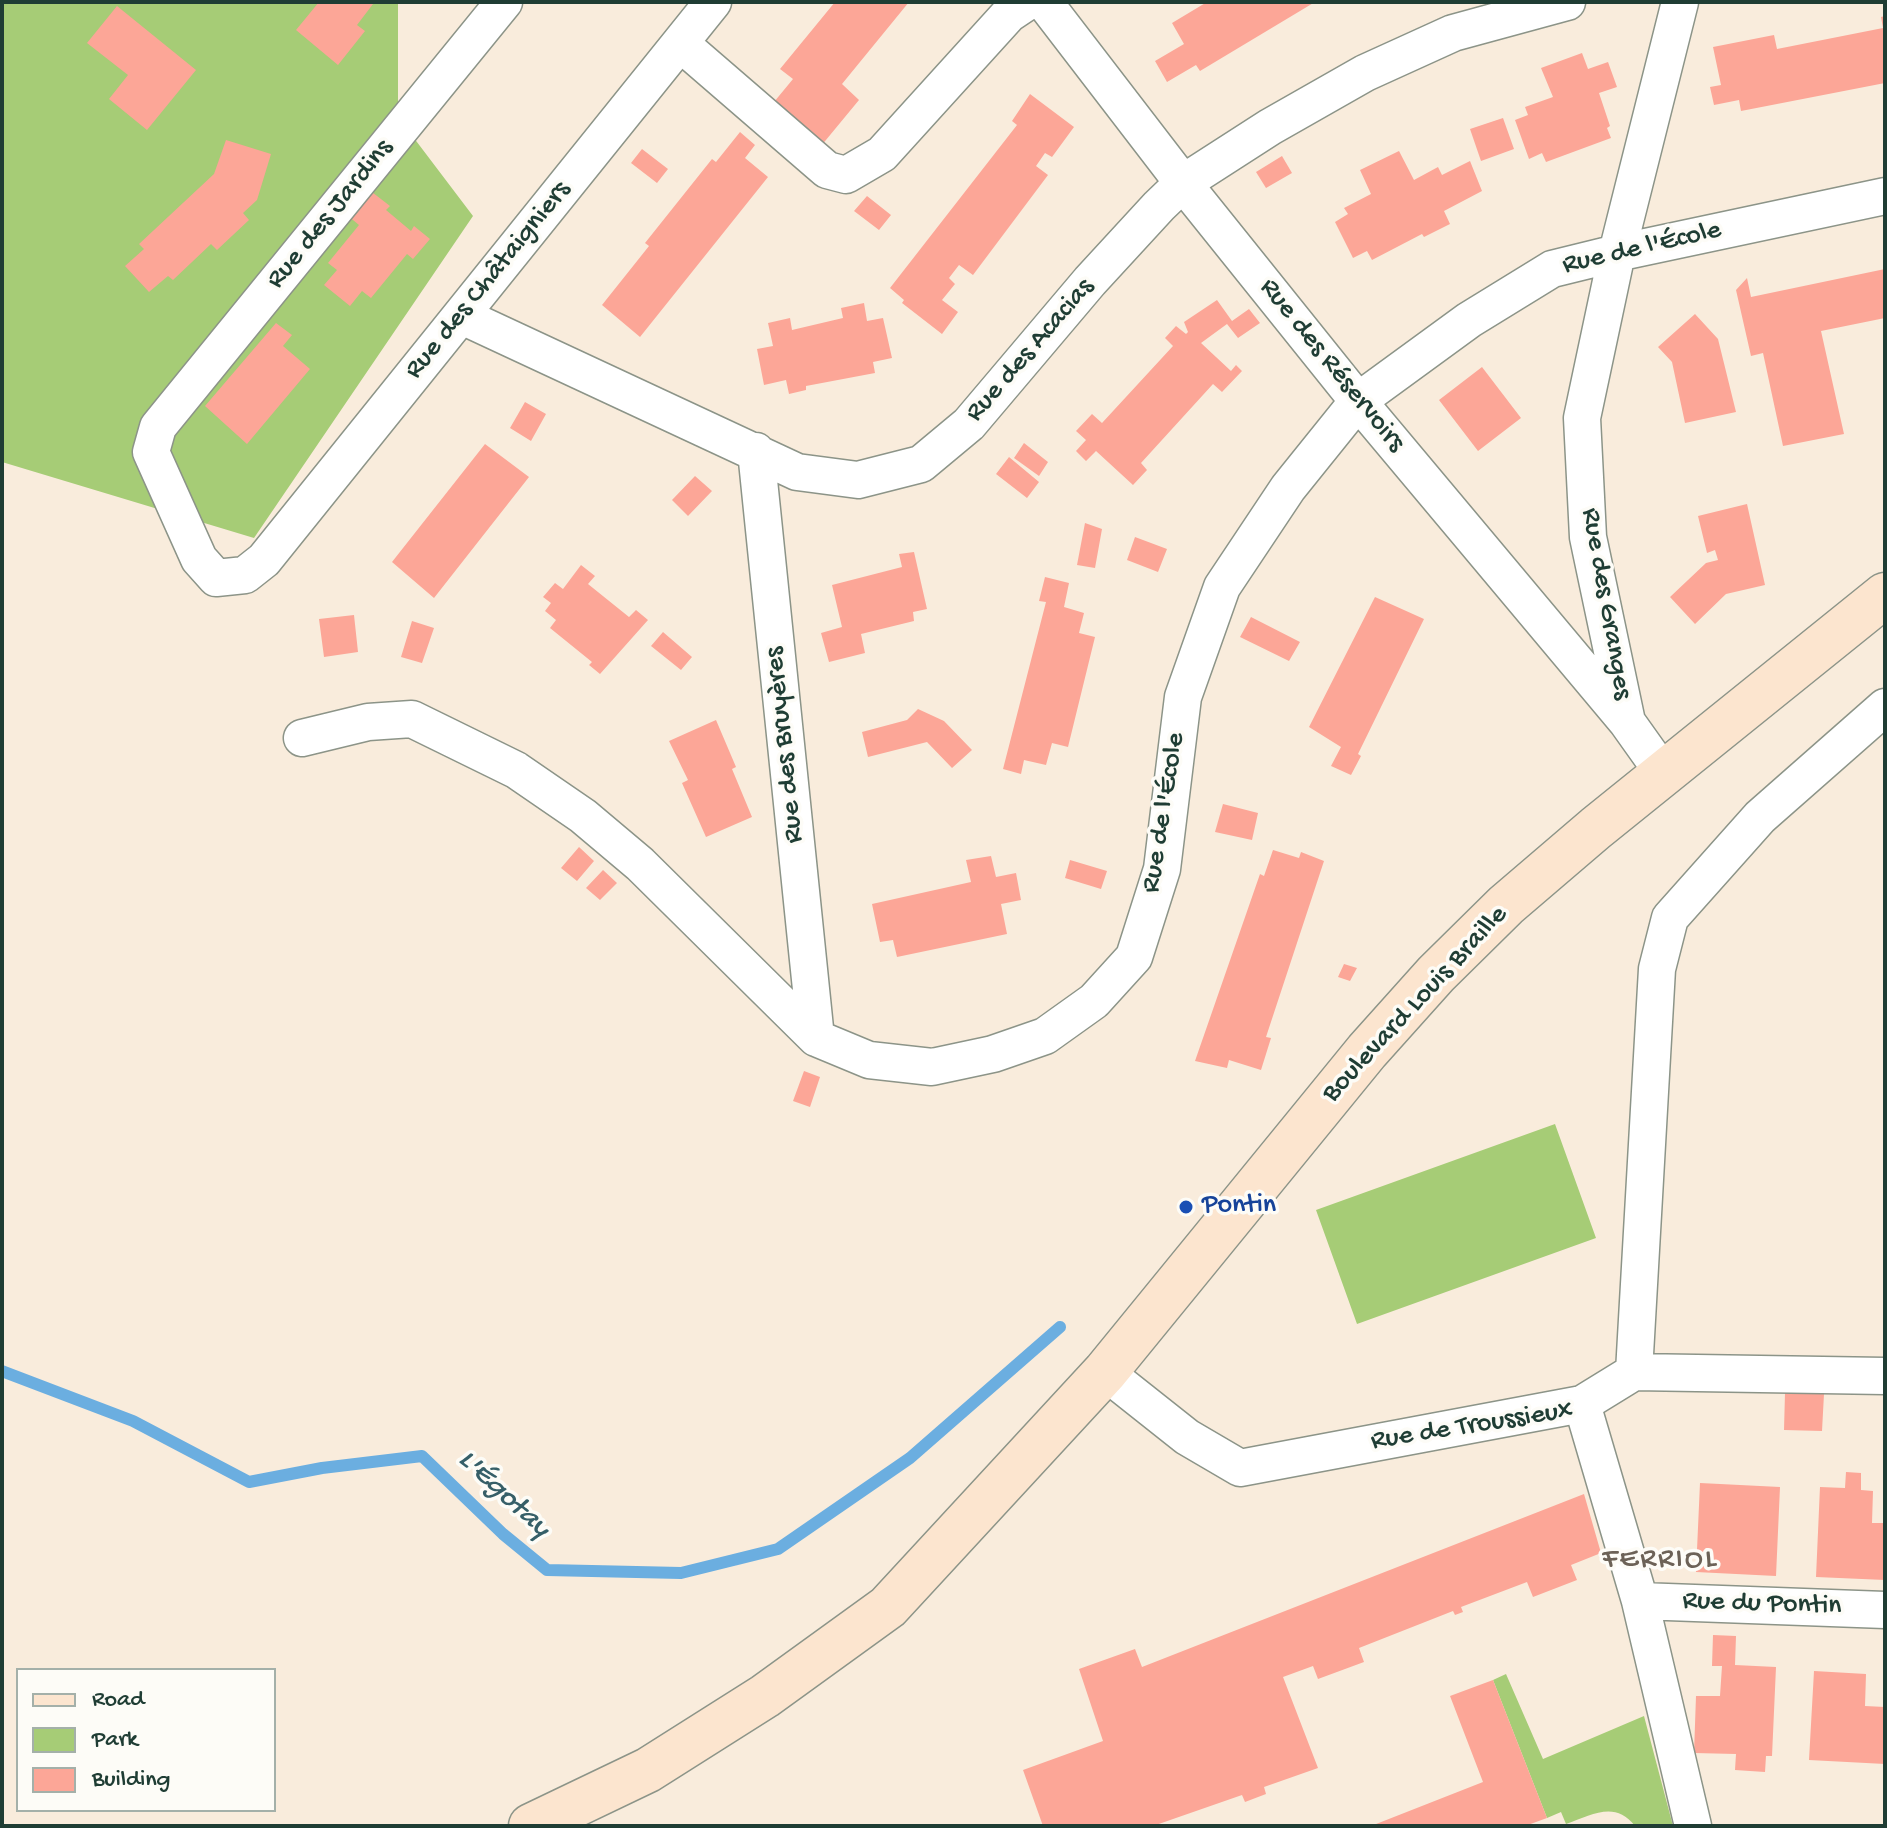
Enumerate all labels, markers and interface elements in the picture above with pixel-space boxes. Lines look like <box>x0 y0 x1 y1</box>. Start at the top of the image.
street label: Rue des Jardins <box>260 133 402 297</box>
street label: Rue des Châtaigniers <box>399 175 579 387</box>
street label: Rue de l'École <box>1559 214 1725 284</box>
street label: Rue des Acacias <box>959 272 1103 430</box>
street label: Rue des Réservoirs <box>1251 272 1411 460</box>
street label: Rue des Granges <box>1572 506 1638 702</box>
street label: Rue des Bruyères <box>759 645 813 845</box>
street label: Rue de l'École <box>1136 730 1194 896</box>
street label: Boulevard Louis Braille <box>1316 900 1516 1110</box>
place label: Pontin <box>1202 1190 1276 1224</box>
marker: Pontin <box>1177 1198 1195 1216</box>
street label: Rue de Troussieux <box>1369 1394 1575 1460</box>
water label: L'Égotay <box>449 1443 557 1547</box>
district label: FERRIOL <box>1602 1543 1718 1579</box>
street label: Rue du Pontin <box>1682 1585 1842 1625</box>
legend <box>16 1668 276 1812</box>
text: Road <box>92 1686 144 1715</box>
text: Park <box>92 1726 138 1755</box>
text: Building <box>92 1766 170 1795</box>

